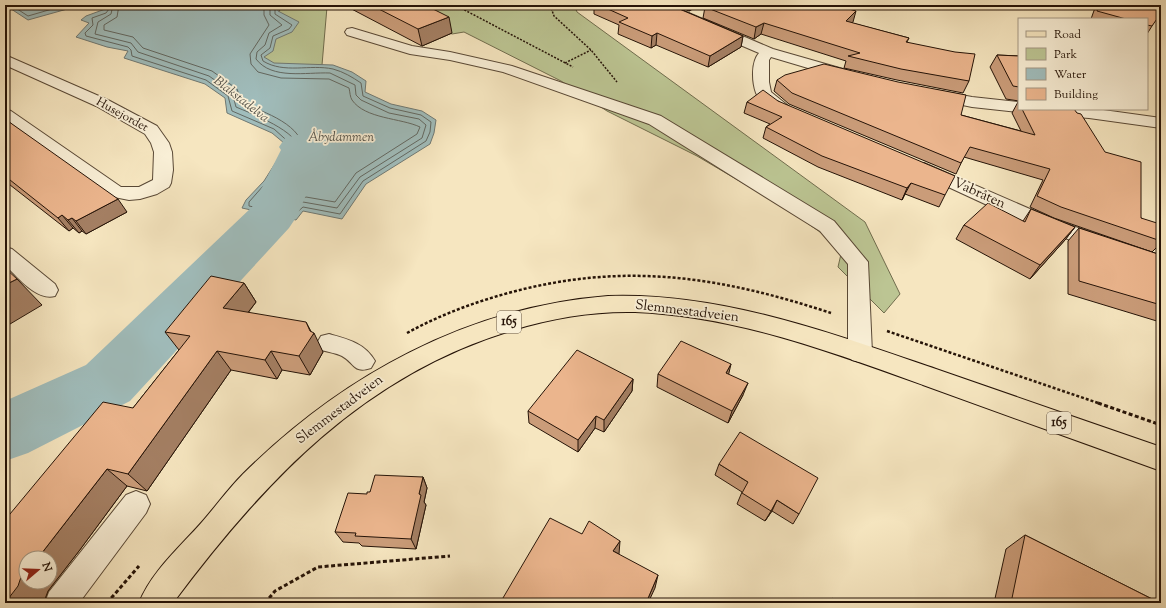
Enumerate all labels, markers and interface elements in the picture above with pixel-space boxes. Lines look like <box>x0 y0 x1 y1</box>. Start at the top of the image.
legend <box>1018 18 1148 110</box>
text: Road <box>1054 26 1081 44</box>
text: Park <box>1054 46 1077 64</box>
text: Water <box>1054 66 1087 84</box>
water label: Blakstadelva <box>210 73 273 128</box>
text: Building <box>1054 86 1098 104</box>
street label: Husejordet <box>93 93 151 137</box>
water label: Åbydammen <box>308 128 374 147</box>
street label: Vabråten <box>950 174 1008 214</box>
street label: Slemmestadveien <box>634 296 740 328</box>
road number: 165 <box>497 311 521 333</box>
street label: Slemmestadveien <box>292 371 388 449</box>
road number: 165 <box>1047 412 1071 434</box>
north arrow <box>18 550 58 590</box>
text: N <box>37 559 56 574</box>

